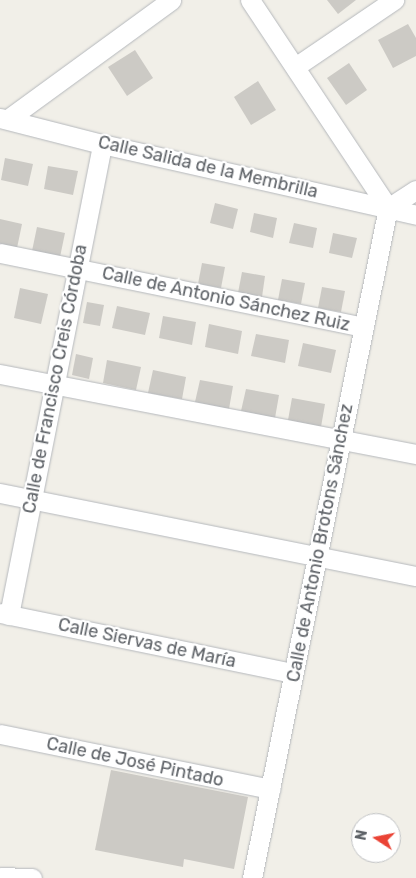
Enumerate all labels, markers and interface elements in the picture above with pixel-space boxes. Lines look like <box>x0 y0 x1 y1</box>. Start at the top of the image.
street label: Calle Salida de la Membrilla <box>96 131 320 203</box>
street label: Calle de Francisco Creis Córdoba <box>18 243 92 515</box>
street label: Calle de Antonio Sánchez Ruiz <box>100 262 352 336</box>
street label: Calle de Antonio Brotons Sánchez <box>282 402 358 684</box>
street label: Calle Siervas de María <box>56 614 238 672</box>
street label: Calle de José Pintado <box>44 733 226 791</box>
north arrow <box>351 813 401 863</box>
text: N <box>352 829 371 842</box>

